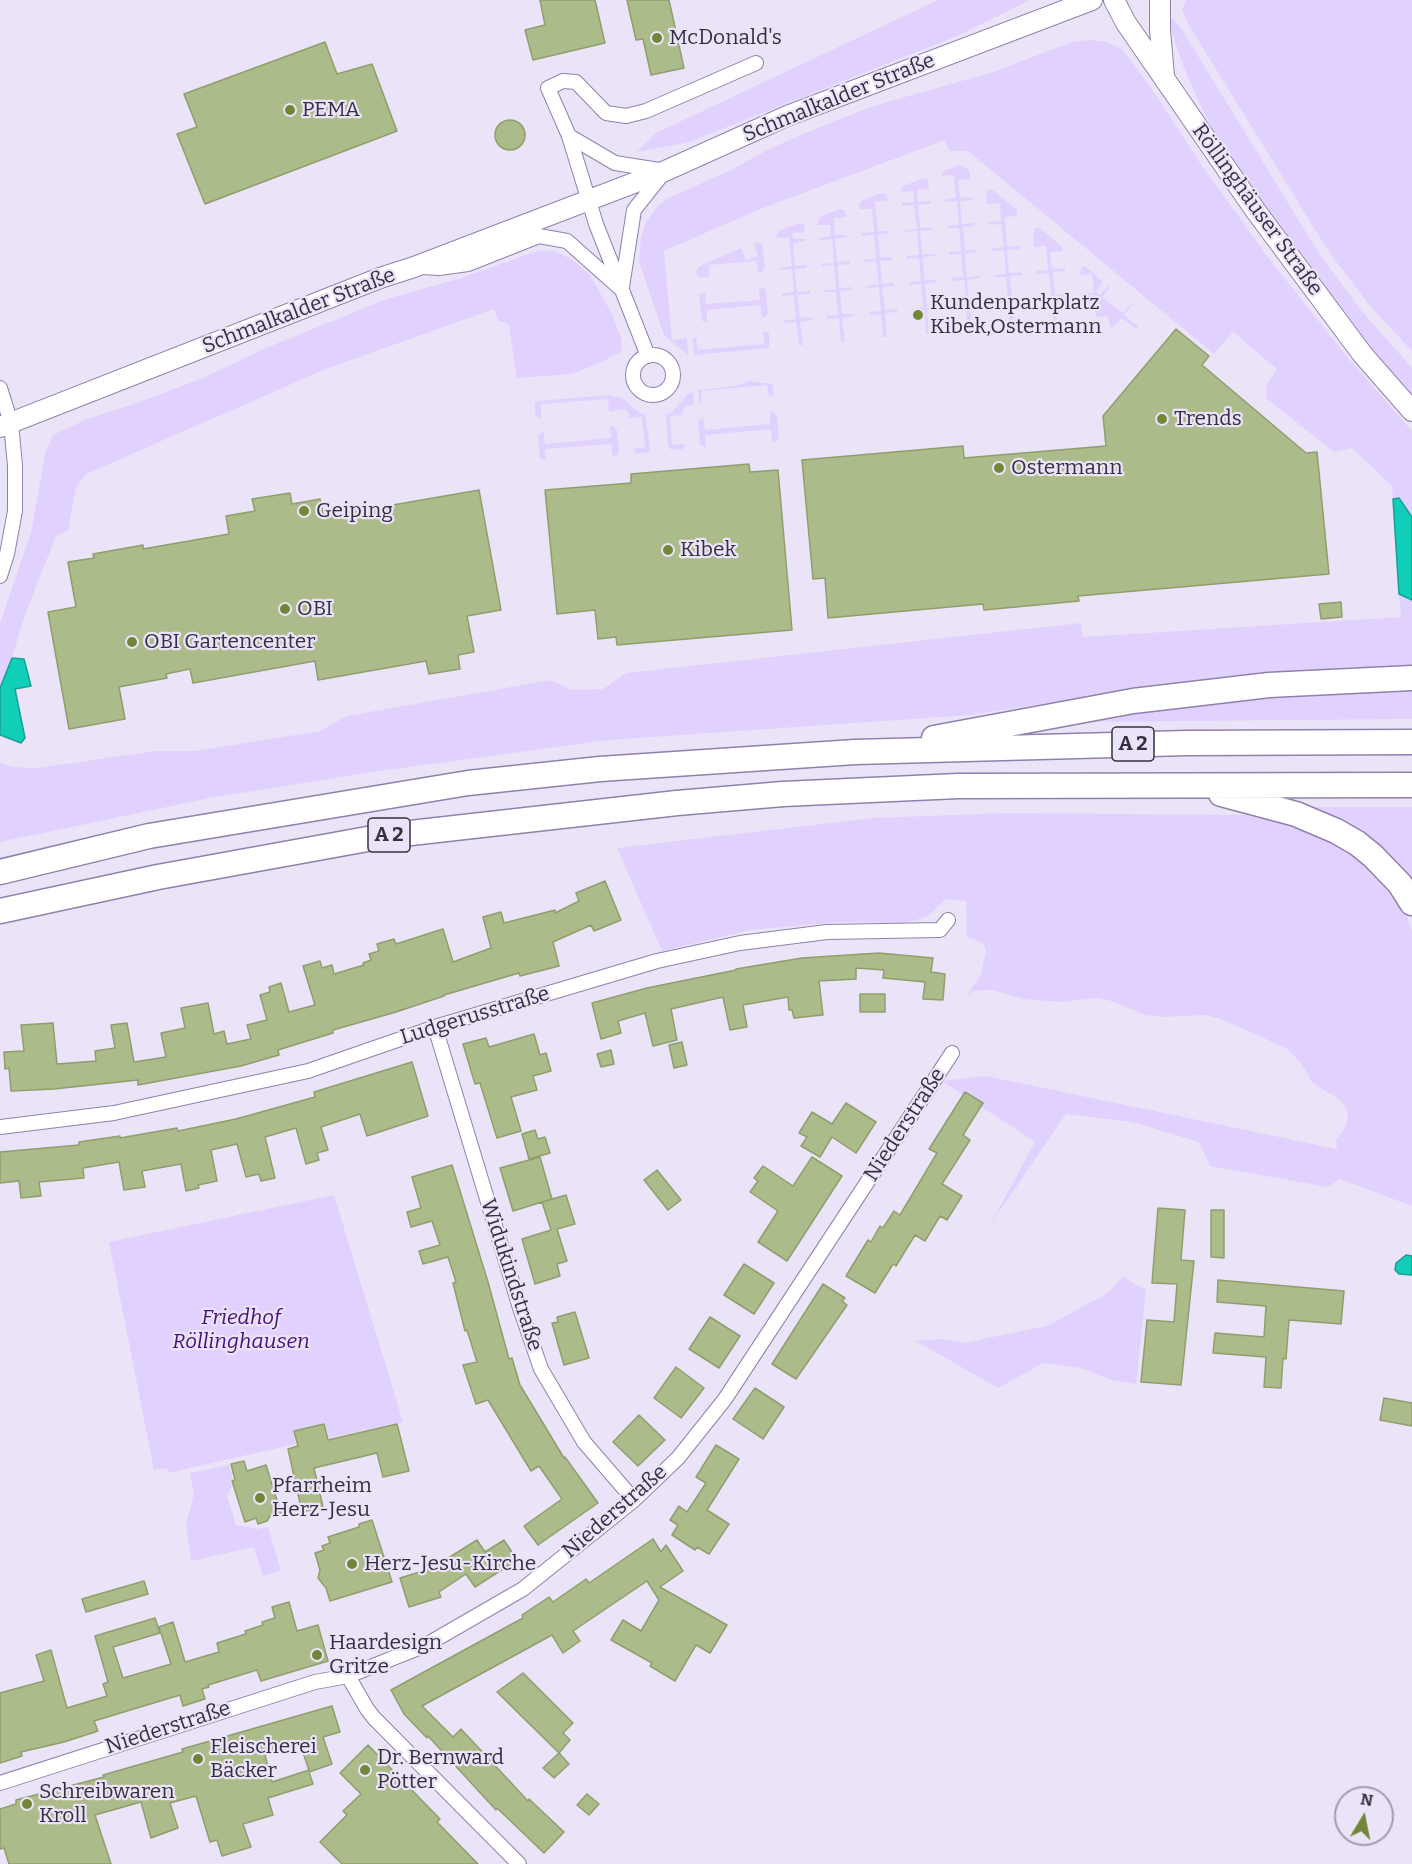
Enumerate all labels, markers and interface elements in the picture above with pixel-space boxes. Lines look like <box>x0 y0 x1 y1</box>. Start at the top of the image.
place label: McDonald's <box>669 25 782 51</box>
marker: McDonald's <box>650 31 664 45</box>
street label: Schmalkalder Straße <box>739 48 939 148</box>
place label: PEMA <box>302 97 360 123</box>
marker: PEMA <box>283 103 297 117</box>
street label: Röllinghäuser Straße <box>1186 119 1328 301</box>
street label: Schmalkalder Straße <box>199 263 399 359</box>
place label: Kundenparkplatz Kibek,Ostermann <box>930 290 1102 340</box>
marker: Kundenparkplatz Kibek,Ostermann <box>911 308 925 322</box>
place label: Trends <box>1174 406 1242 432</box>
marker: Trends <box>1155 412 1169 426</box>
place label: Ostermann <box>1011 455 1122 481</box>
marker: Ostermann <box>992 461 1006 475</box>
place label: Geiping <box>316 498 393 524</box>
marker: Geiping <box>297 504 311 518</box>
place label: Kibek <box>680 537 736 563</box>
marker: Kibek <box>661 543 675 557</box>
place label: OBI <box>297 596 333 622</box>
marker: OBI <box>278 602 292 616</box>
place label: OBI Gartencenter <box>144 629 316 655</box>
marker: OBI Gartencenter <box>125 635 139 649</box>
road number: A 2 <box>1112 727 1154 761</box>
road number: A 2 <box>368 818 410 852</box>
street label: Ludgerusstraße <box>397 981 553 1051</box>
street label: Niederstraße <box>859 1064 951 1186</box>
street label: Widukindstraße <box>475 1196 547 1354</box>
park label: Friedhof Röllinghausen <box>172 1305 310 1355</box>
street label: Niederstraße <box>558 1460 672 1564</box>
place label: Pfarrheim Herz-Jesu <box>272 1473 372 1523</box>
marker: Pfarrheim Herz-Jesu <box>253 1491 267 1505</box>
place label: Herz-Jesu-Kirche <box>364 1551 536 1577</box>
marker: Herz-Jesu-Kirche <box>345 1557 359 1571</box>
place label: Haardesign Gritze <box>329 1630 442 1680</box>
marker: Haardesign Gritze <box>310 1648 324 1662</box>
street label: Niederstraße <box>102 1696 234 1760</box>
place label: Fleischerei Bäcker <box>210 1734 317 1784</box>
place label: Dr. Bernward Pötter <box>377 1745 504 1795</box>
marker: Fleischerei Bäcker <box>191 1752 205 1766</box>
marker: Dr. Bernward Pötter <box>358 1763 372 1777</box>
place label: Schreibwaren Kroll <box>39 1779 175 1829</box>
north arrow <box>1334 1786 1394 1846</box>
text: N <box>1359 1789 1375 1810</box>
marker: Schreibwaren Kroll <box>20 1797 34 1811</box>

